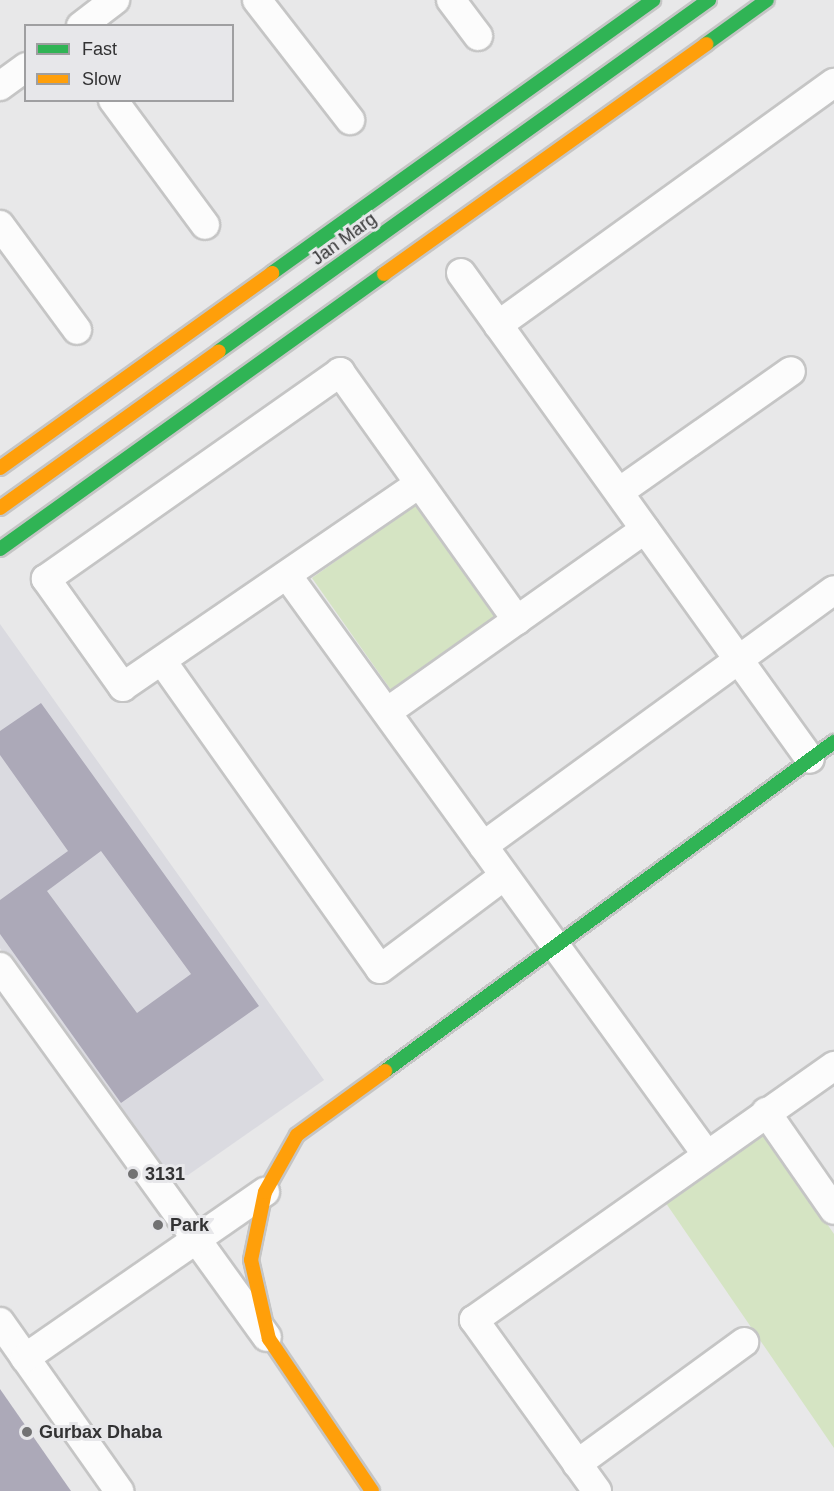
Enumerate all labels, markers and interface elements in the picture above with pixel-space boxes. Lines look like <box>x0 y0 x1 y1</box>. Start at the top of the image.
legend <box>24 24 234 102</box>
text: Fast <box>82 39 117 59</box>
text: Slow <box>82 69 121 89</box>
street label: Jan Marg <box>307 208 381 270</box>
place label: 3131 <box>145 1163 185 1185</box>
marker: 3131 <box>126 1167 140 1181</box>
place label: Park <box>170 1214 209 1236</box>
marker: Park <box>151 1218 165 1232</box>
place label: Gurbax Dhaba <box>39 1421 162 1443</box>
marker: Gurbax Dhaba <box>20 1425 34 1439</box>

